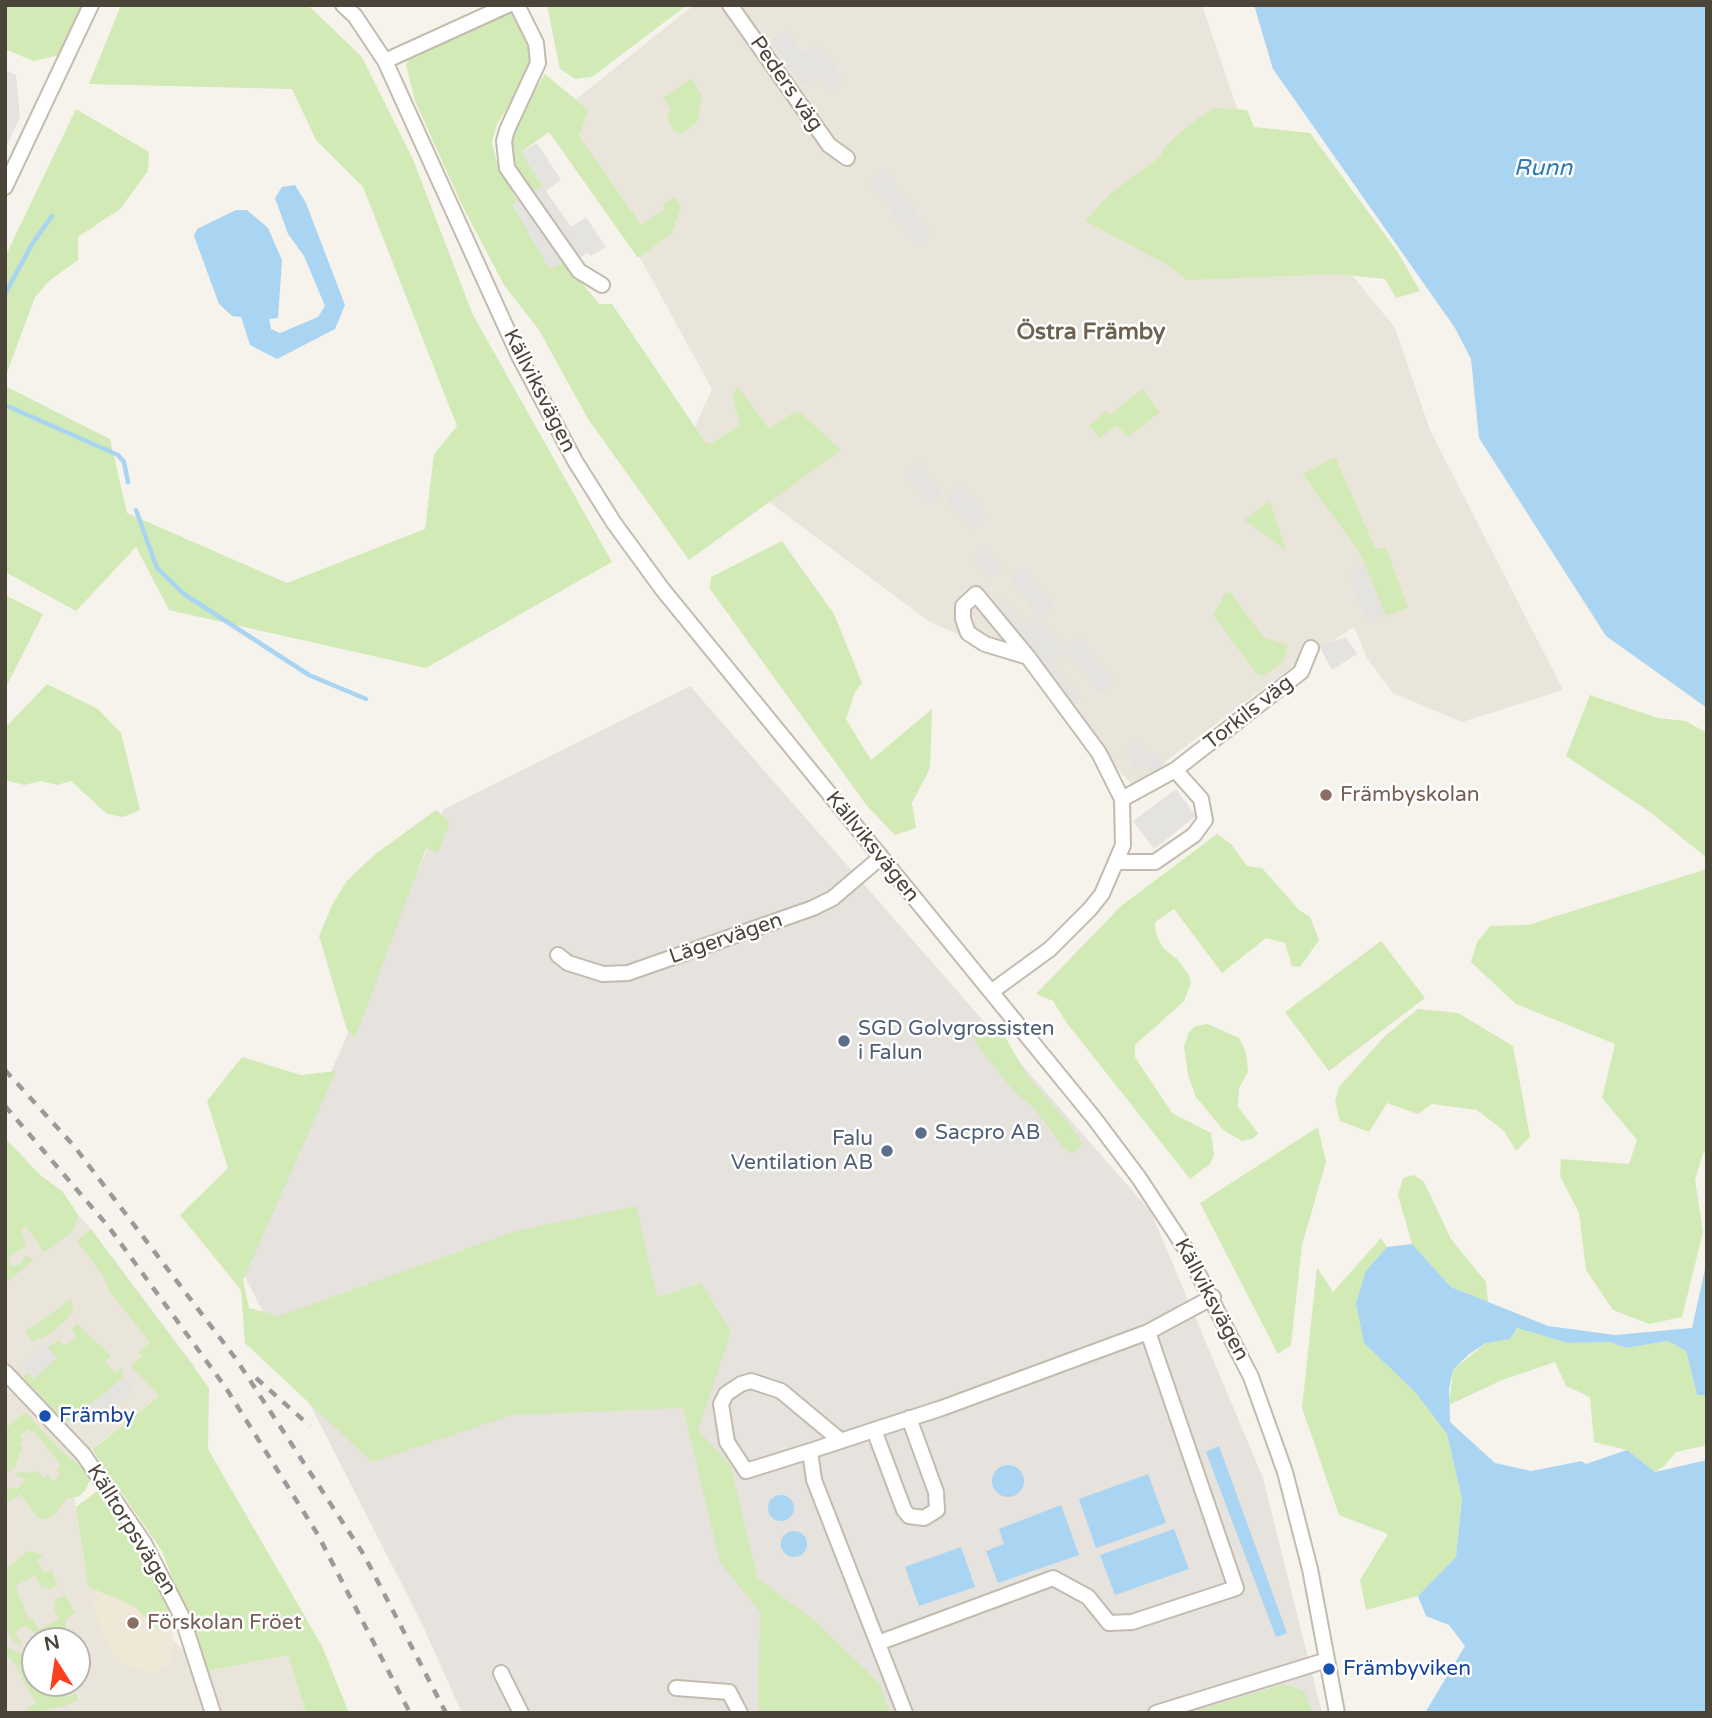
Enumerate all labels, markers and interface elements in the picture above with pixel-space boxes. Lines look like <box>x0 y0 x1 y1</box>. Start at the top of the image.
street label: Peders väg <box>744 32 828 136</box>
water label: Runn <box>1514 155 1572 183</box>
district label: Östra Främby <box>1017 319 1165 347</box>
street label: Källviksvägen <box>497 325 581 457</box>
street label: Torkils väg <box>1200 671 1298 755</box>
place label: Främbyskolan <box>1340 782 1480 808</box>
street label: Källviksvägen <box>820 787 924 907</box>
marker: Främbyskolan <box>1318 787 1334 803</box>
street label: Lägervägen <box>666 908 786 970</box>
place label: SGD Golvgrossisten i Falun <box>858 1016 1055 1066</box>
marker: SGD Golvgrossisten i Falun <box>836 1033 852 1049</box>
place label: Sacpro AB <box>935 1120 1040 1146</box>
marker: Sacpro AB <box>913 1125 929 1141</box>
place label: Falu Ventilation AB <box>731 1126 873 1176</box>
marker: Falu Ventilation AB <box>879 1143 895 1159</box>
street label: Källviksvägen <box>1168 1235 1254 1365</box>
place label: Främby <box>59 1403 135 1429</box>
marker: Främby <box>37 1408 53 1424</box>
street label: Källtorpsvägen <box>81 1460 181 1600</box>
place label: Förskolan Fröet <box>147 1610 302 1636</box>
marker: Förskolan Fröet <box>125 1615 141 1631</box>
north arrow <box>21 1627 91 1697</box>
text: N <box>42 1631 62 1656</box>
place label: Främbyviken <box>1343 1656 1471 1682</box>
marker: Främbyviken <box>1321 1661 1337 1677</box>

